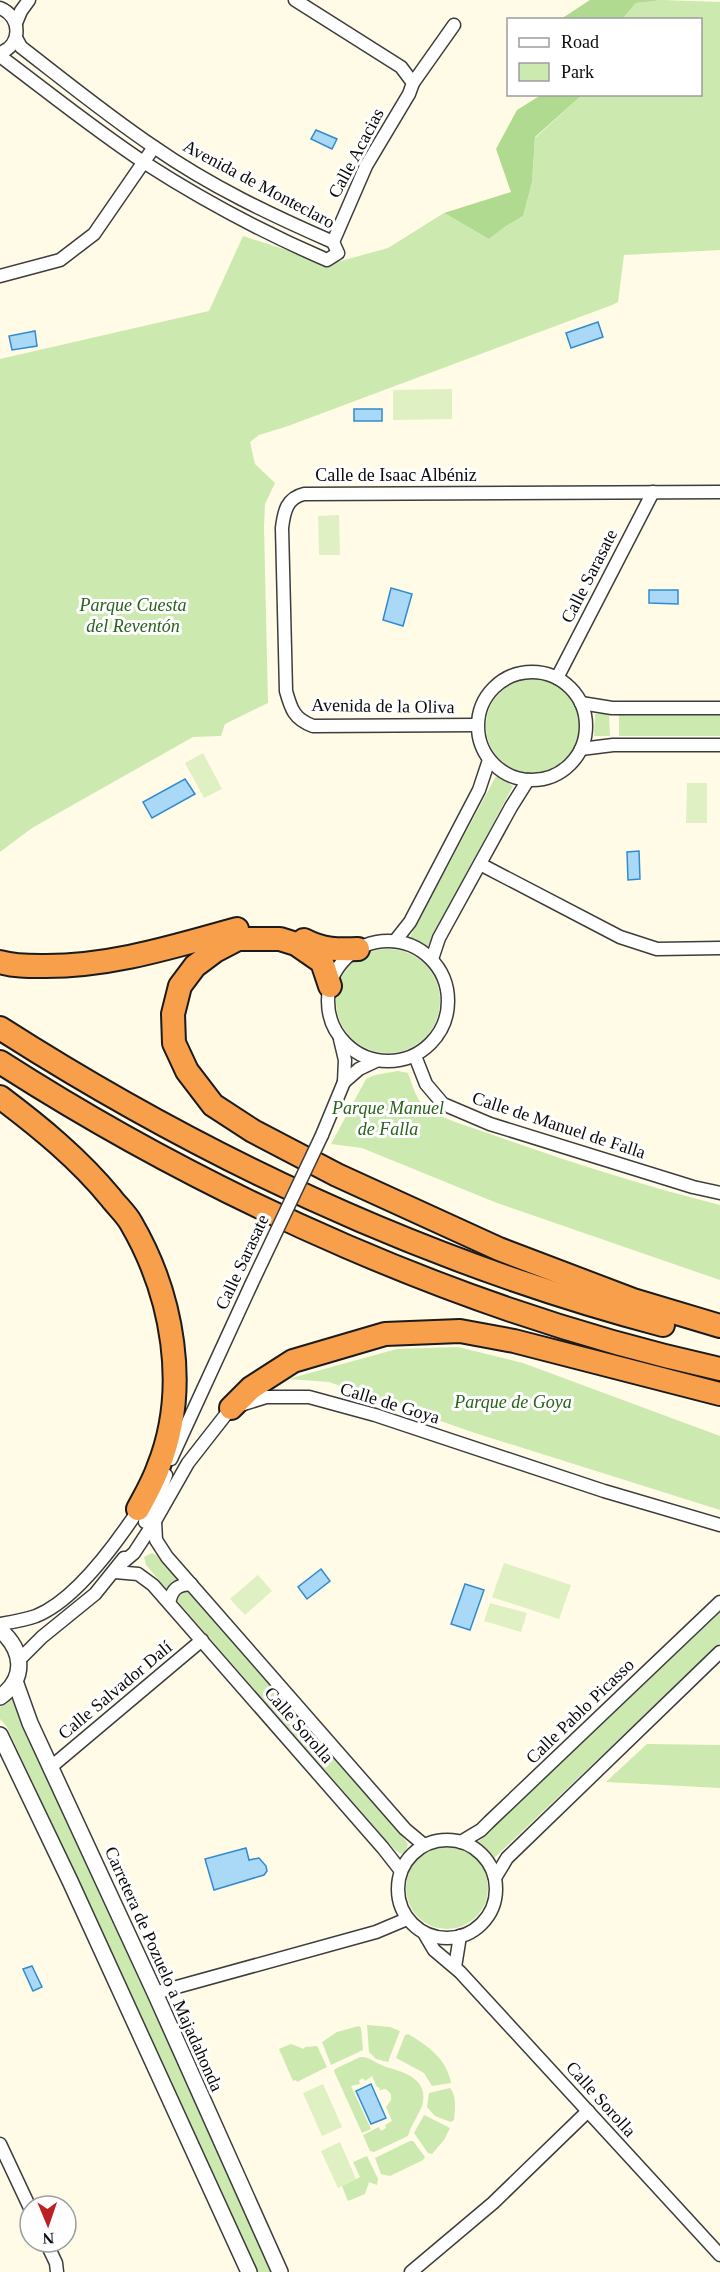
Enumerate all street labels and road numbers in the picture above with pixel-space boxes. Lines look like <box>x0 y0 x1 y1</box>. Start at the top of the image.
street label: Calle Acacias <box>324 105 388 201</box>
street label: Avenida de Monteclaro <box>180 136 338 232</box>
street label: Calle de Isaac Albéniz <box>315 465 477 485</box>
street label: Calle Sarasate <box>557 526 621 626</box>
street label: Avenida de la Oliva <box>311 695 455 717</box>
street label: Calle de Manuel de Falla <box>470 1088 648 1162</box>
street label: Calle Sarasate <box>211 1211 273 1313</box>
street label: Calle de Goya <box>338 1378 442 1428</box>
street label: Calle Salvador Dalí <box>54 1637 176 1743</box>
street label: Calle Pablo Picasso <box>522 1654 638 1768</box>
street label: Calle Sorolla <box>260 1683 338 1767</box>
street label: Carretera de Pozuelo a Majadahonda <box>101 1843 227 2095</box>
street label: Calle Sorolla <box>562 2057 640 2141</box>

